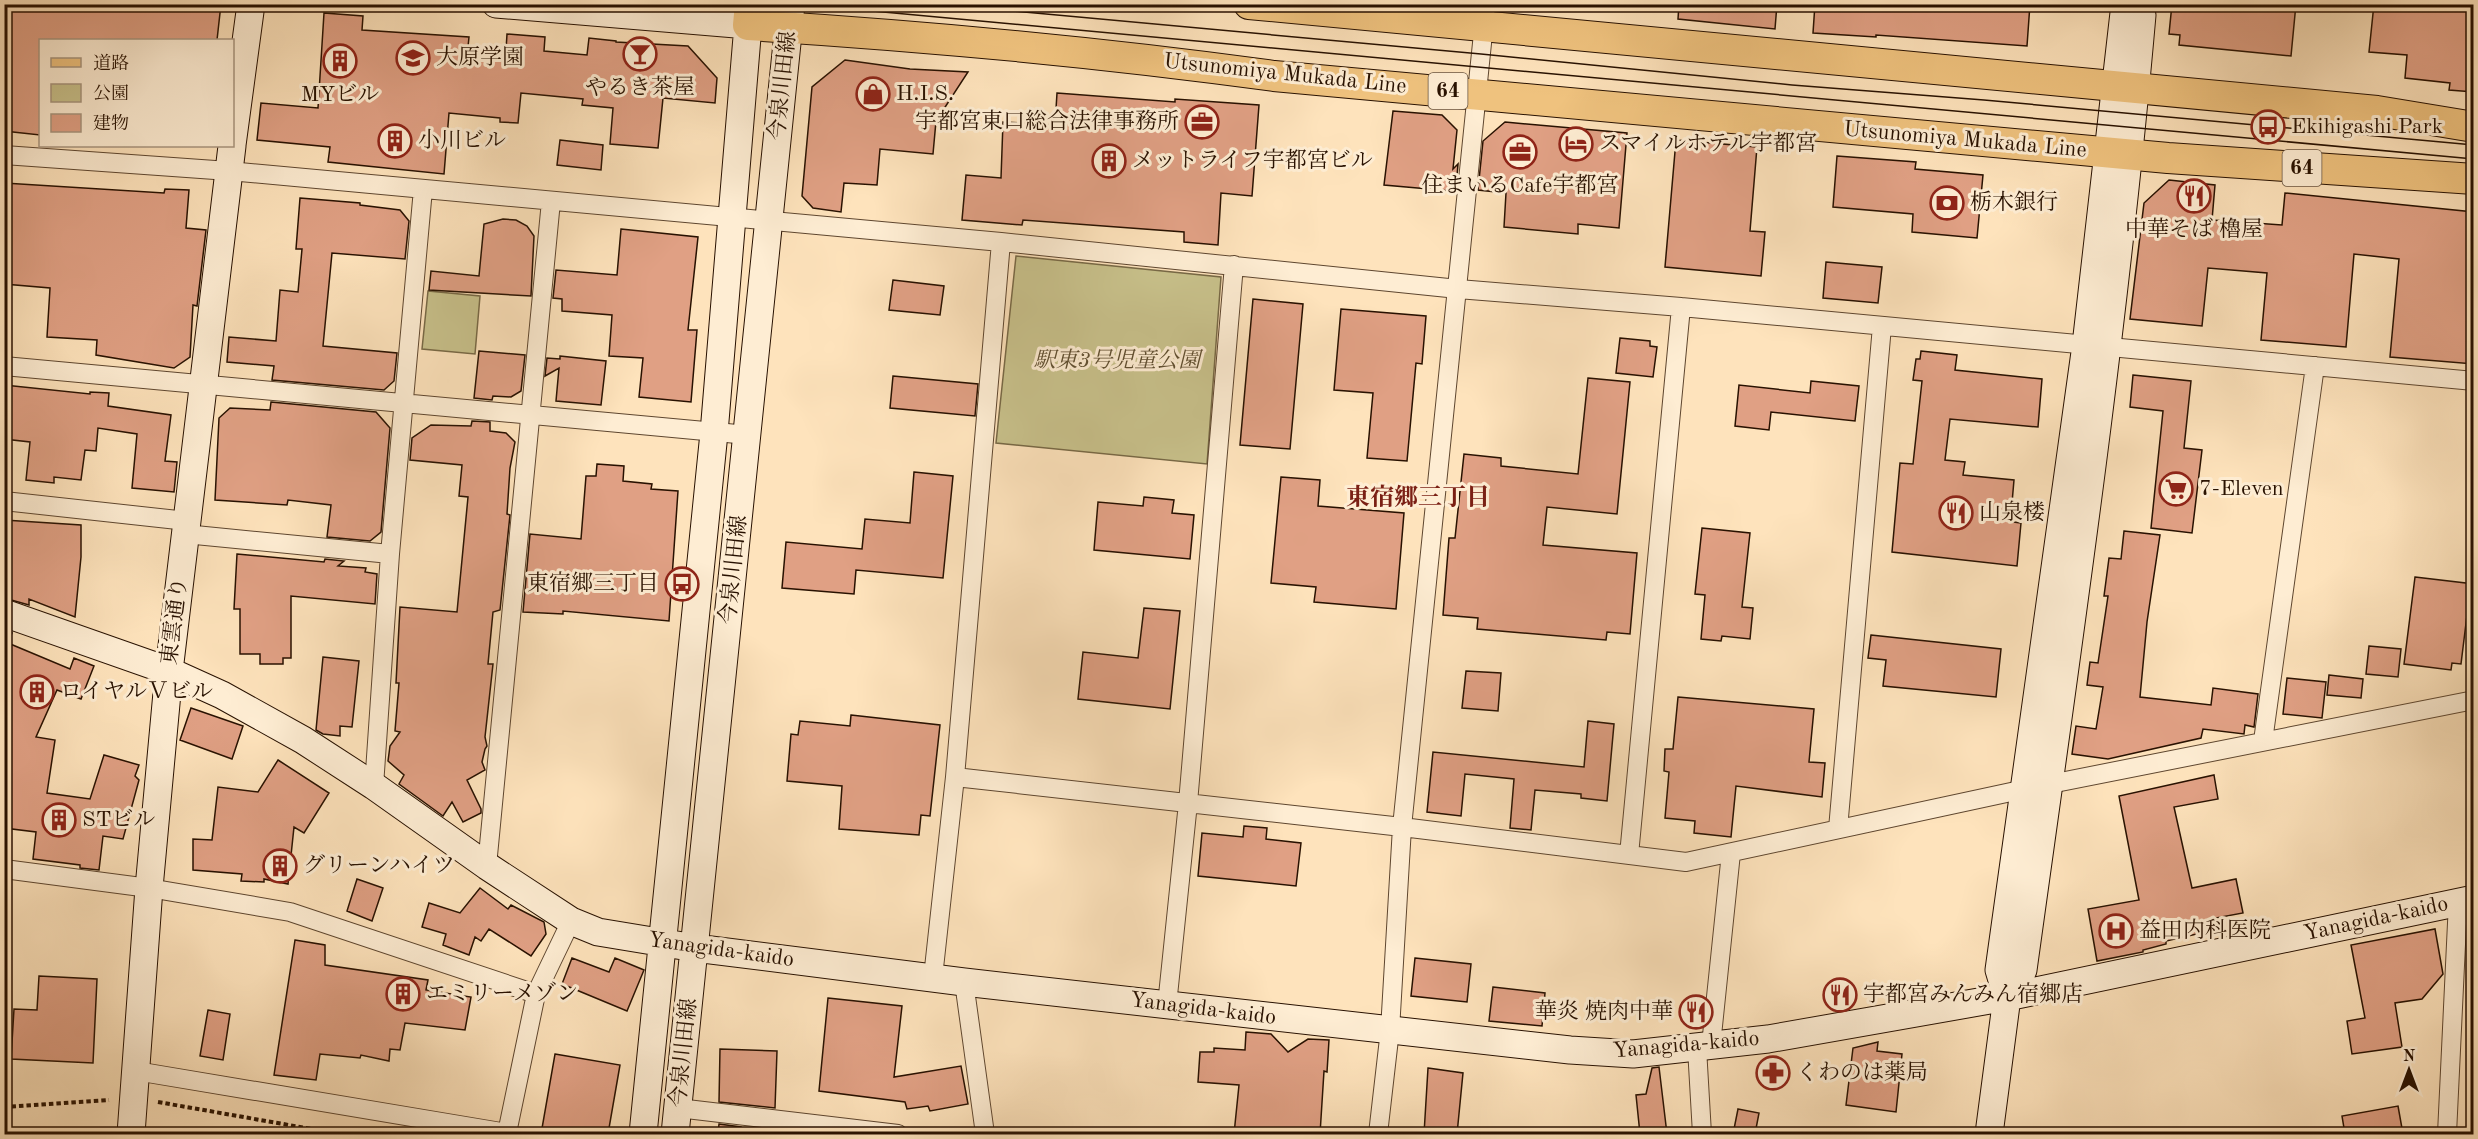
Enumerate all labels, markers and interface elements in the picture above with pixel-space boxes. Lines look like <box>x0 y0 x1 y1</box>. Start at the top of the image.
street label: 今泉川田線 <box>764 30 800 142</box>
bar icon: やるき茶屋 <box>622 36 658 72</box>
legend <box>39 39 234 147</box>
school or university icon: 大原学園 <box>395 40 431 76</box>
building icon: MYビル <box>322 43 358 79</box>
place label: 大原学園 <box>436 45 524 69</box>
street label: Utsunomiya Mukada Line <box>1163 50 1407 98</box>
text: 道路 <box>93 53 129 73</box>
road number: 64 <box>1428 73 1468 109</box>
place label: やるき茶屋 <box>585 75 695 99</box>
shop icon: H.I.S. <box>855 76 891 112</box>
place label: MYビル <box>301 83 379 106</box>
place label: H.I.S. <box>896 83 954 105</box>
text: 公園 <box>93 84 129 103</box>
office icon: 宇都宮東口総合法律事務所 <box>1184 104 1220 140</box>
place label: 宇都宮東口総合法律事務所 <box>915 109 1179 133</box>
bus stop icon: Ekihigashi Park <box>2250 109 2286 145</box>
text: 建物 <box>93 113 129 133</box>
place label: Ekihigashi Park <box>2291 116 2443 138</box>
street label: Utsunomiya Mukada Line <box>1842 118 2088 162</box>
building icon: 小川ビル <box>377 123 413 159</box>
hotel icon: スマイルホテル宇都宮 <box>1558 126 1594 162</box>
place label: 小川ビル <box>418 128 506 152</box>
place label: スマイルホテル宇都宮 <box>1599 131 1817 155</box>
office icon: 住まいるCafe宇都宮 <box>1502 134 1538 170</box>
building icon: メットライフ宇都宮ビル <box>1091 143 1127 179</box>
place label: メットライフ宇都宮ビル <box>1132 148 1373 172</box>
road number: 64 <box>2282 150 2322 186</box>
place label: 住まいるCafe宇都宮 <box>1422 173 1619 197</box>
restaurant icon: 中華そば 櫓屋 <box>2176 178 2212 214</box>
bank icon: 栃木銀行 <box>1929 185 1965 221</box>
place label: 栃木銀行 <box>1970 190 2058 214</box>
place label: 中華そば 櫓屋 <box>2125 217 2263 241</box>
park label: 駅東3号児童公園 <box>1034 348 1203 372</box>
supermarket icon: 7-Eleven <box>2158 471 2194 507</box>
place label: 7-Eleven <box>2199 478 2284 500</box>
district label: 東宿郷三丁目 <box>1346 484 1490 511</box>
restaurant icon: 山泉楼 <box>1938 495 1974 531</box>
place label: 山泉楼 <box>1979 500 2045 524</box>
street label: 今泉川田線 <box>715 514 751 626</box>
bus stop icon: 東宿郷三丁目 <box>664 566 700 602</box>
place label: 東宿郷三丁目 <box>527 571 659 595</box>
street label: 東雲通り <box>157 576 191 666</box>
building icon: ロイヤルＶビル <box>19 674 55 710</box>
place label: ロイヤルＶビル <box>60 680 213 703</box>
building icon: STビル <box>41 802 77 838</box>
place label: STビル <box>82 808 155 831</box>
building icon: グリーンハイツ <box>262 848 298 884</box>
place label: グリーンハイツ <box>303 854 455 877</box>
street label: Yanagida-kaido <box>2302 893 2450 945</box>
hospital icon: 益田内科医院 <box>2098 913 2134 949</box>
place label: 益田内科医院 <box>2139 918 2271 942</box>
street label: Yanagida-kaido <box>647 929 795 971</box>
building icon: エミリーメゾン <box>385 976 421 1012</box>
restaurant icon: 宇都宮みんみん宿郷店 <box>1822 977 1858 1013</box>
place label: エミリーメゾン <box>426 981 578 1005</box>
place label: 宇都宮みんみん宿郷店 <box>1863 982 2083 1006</box>
street label: Yanagida-kaido <box>1129 989 1277 1029</box>
restaurant icon: 華炎 焼肉中華 <box>1678 994 1714 1030</box>
street label: 今泉川田線 <box>665 997 701 1109</box>
place label: 華炎 焼肉中華 <box>1535 999 1673 1023</box>
street label: Yanagida-kaido <box>1612 1028 1760 1062</box>
north arrow <box>2379 1040 2439 1100</box>
text: N <box>2403 1049 2416 1065</box>
pharmacy icon: くわのは薬局 <box>1755 1055 1791 1091</box>
place label: くわのは薬局 <box>1796 1060 1928 1084</box>

